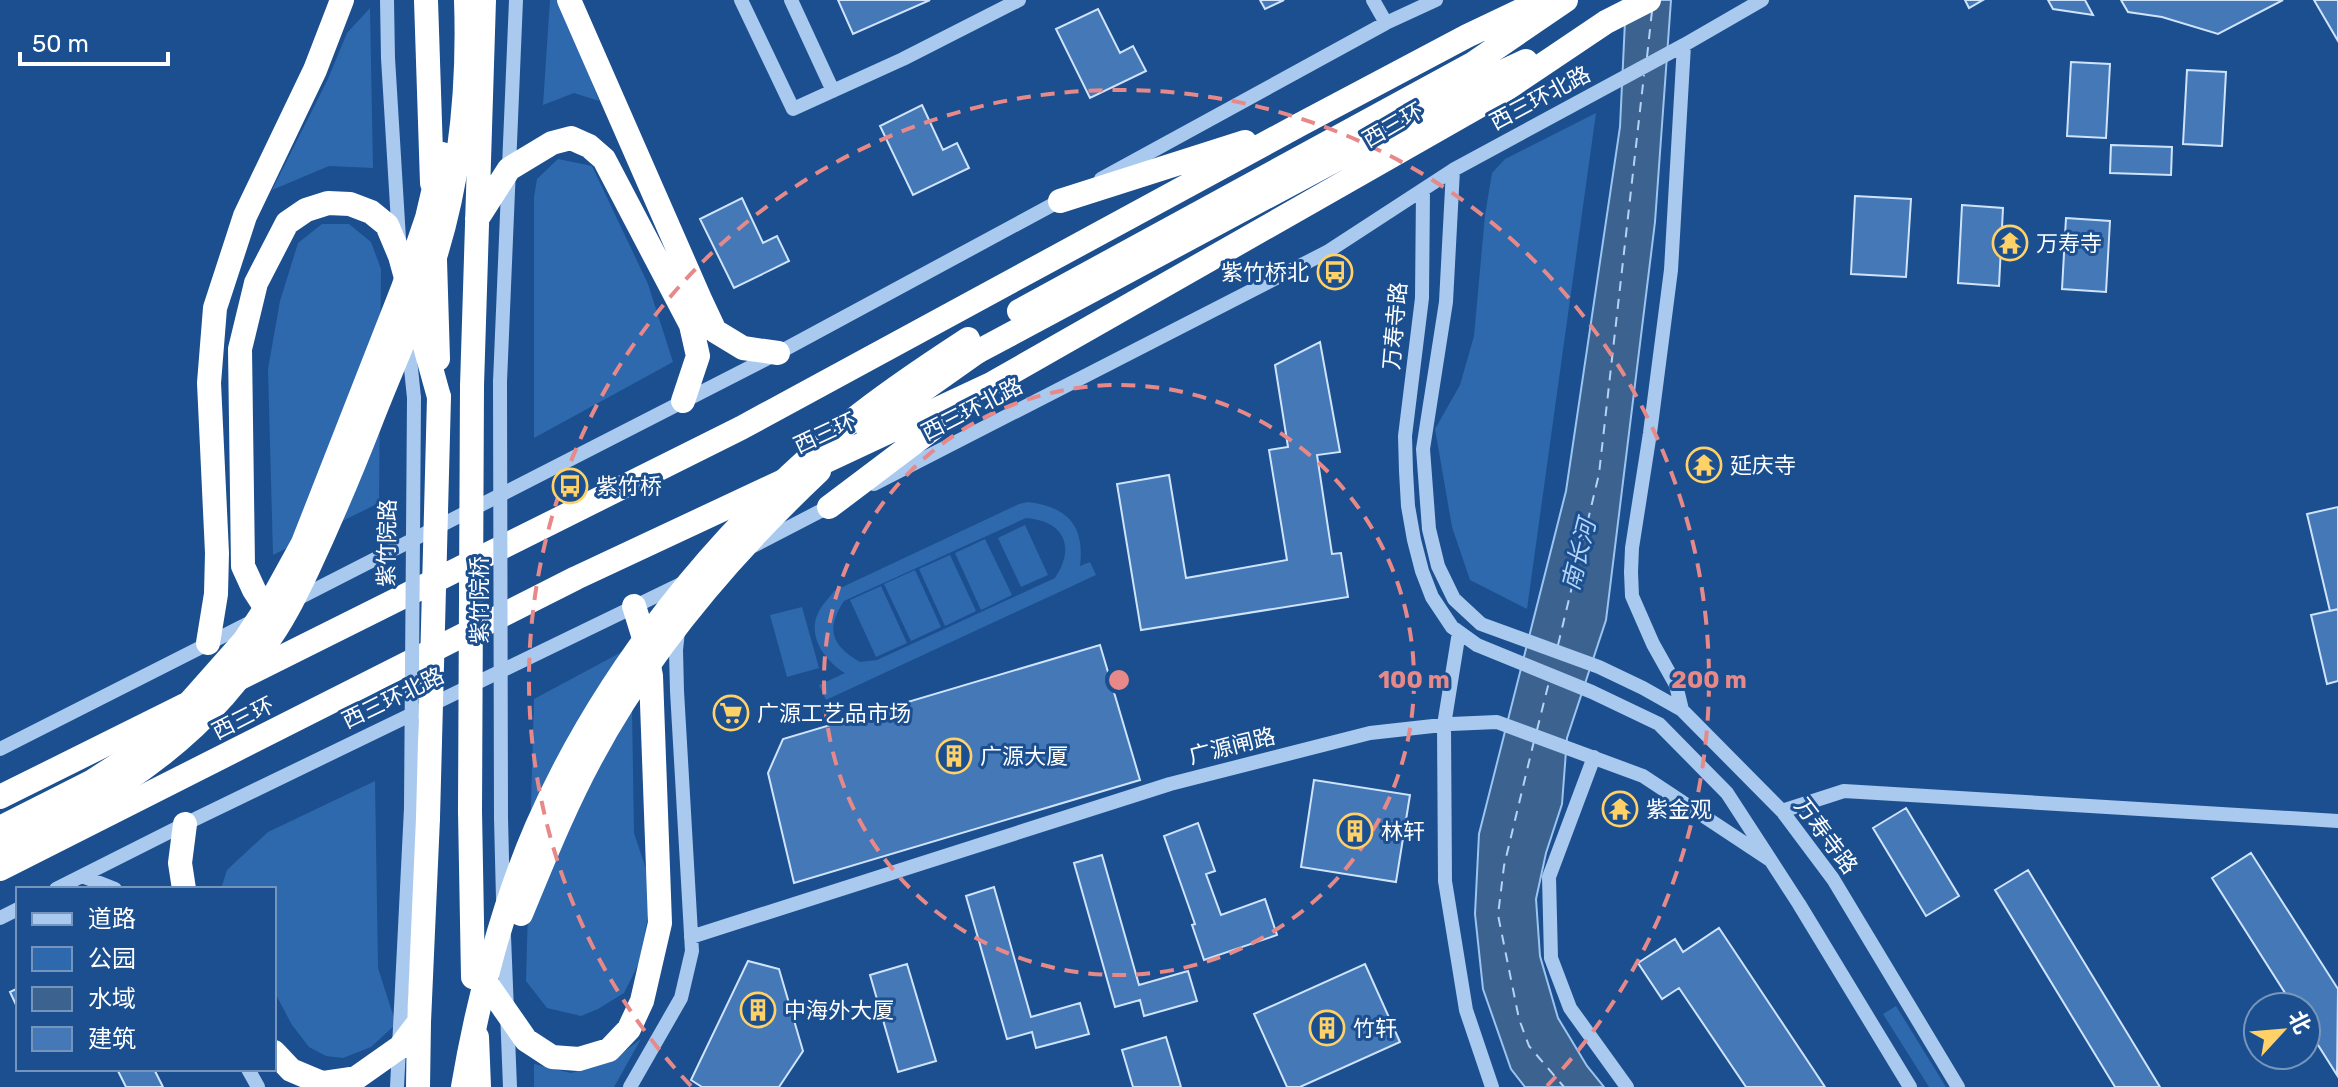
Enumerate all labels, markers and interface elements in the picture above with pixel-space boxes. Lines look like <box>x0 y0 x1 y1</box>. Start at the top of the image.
scale bar <box>20 16 168 66</box>
text: 50 m <box>32 30 89 58</box>
street label: 西三环北路 <box>1485 60 1595 136</box>
street label: 西三环 <box>1358 97 1428 153</box>
temple icon: 万寿寺 <box>1991 224 2029 262</box>
place label: 万寿寺 <box>2036 230 2102 257</box>
bus stop icon: 紫竹桥北 <box>1316 253 1354 291</box>
place label: 紫竹桥北 <box>1221 259 1309 286</box>
street label: 万寿寺路 <box>1378 281 1412 371</box>
street label: 西三环北路 <box>917 372 1027 446</box>
street label: 西三环 <box>789 407 861 459</box>
temple icon: 延庆寺 <box>1685 446 1723 484</box>
place label: 延庆寺 <box>1730 452 1796 479</box>
bus stop icon: 紫竹桥 <box>551 467 589 505</box>
place label: 紫竹桥 <box>596 473 662 500</box>
street label: 紫竹院路 <box>373 499 401 587</box>
water label: 南长河 <box>1557 513 1602 593</box>
street label: 紫竹院桥 <box>466 556 493 644</box>
street label: 西三环北路 <box>338 662 448 734</box>
centre of rings <box>1105 666 1133 694</box>
text: 100 m <box>1378 666 1450 694</box>
text: 200 m <box>1671 666 1747 694</box>
street label: 西三环 <box>207 691 279 745</box>
supermarket icon: 广源工艺品市场 <box>712 694 750 732</box>
place label: 广源工艺品市场 <box>757 700 911 727</box>
street label: 广源闸路 <box>1186 722 1278 770</box>
building icon: 广源大厦 <box>935 737 973 775</box>
place label: 广源大厦 <box>980 743 1068 770</box>
temple icon: 紫金观 <box>1601 790 1639 828</box>
street label: 万寿寺路 <box>1789 793 1863 879</box>
place label: 紫金观 <box>1646 796 1712 823</box>
building icon: 林轩 <box>1336 812 1374 850</box>
place label: 林轩 <box>1381 818 1425 845</box>
legend <box>16 887 276 1071</box>
text: 道路 <box>88 905 136 933</box>
text: 公园 <box>88 945 136 973</box>
text: 水域 <box>88 985 136 1013</box>
building icon: 中海外大厦 <box>739 991 777 1029</box>
north arrow <box>2242 991 2322 1071</box>
place label: 中海外大厦 <box>784 997 894 1024</box>
text: 北 <box>2283 1007 2316 1038</box>
building icon: 竹轩 <box>1308 1009 1346 1047</box>
place label: 竹轩 <box>1353 1015 1397 1042</box>
text: 建筑 <box>88 1025 136 1053</box>

